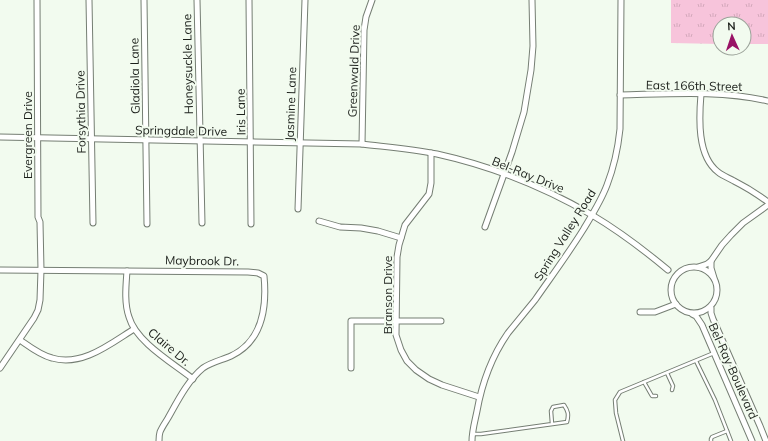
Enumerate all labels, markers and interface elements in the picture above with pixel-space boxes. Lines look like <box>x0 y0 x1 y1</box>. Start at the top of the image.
street label: Honeysuckle Lane <box>179 14 196 114</box>
north arrow <box>712 16 752 56</box>
text: N <box>727 19 736 33</box>
street label: Greenwald Drive <box>344 24 363 118</box>
street label: Gladiola Lane <box>126 38 143 114</box>
street label: Jasmine Lane <box>282 66 299 141</box>
street label: Forsythia Drive <box>72 70 89 154</box>
street label: East 166th Street <box>646 77 742 94</box>
street label: Iris Lane <box>233 89 248 135</box>
street label: Evergreen Drive <box>20 91 35 179</box>
street label: Springdale Drive <box>135 122 227 139</box>
street label: Bel-Ray Drive <box>490 153 567 196</box>
street label: Spring Valley Road <box>530 186 599 283</box>
street label: Maybrook Dr. <box>165 252 239 269</box>
street label: Branson Drive <box>380 256 395 334</box>
street label: Bel-Ray Boulevard <box>705 320 761 421</box>
street label: Claire Dr. <box>145 325 194 369</box>

